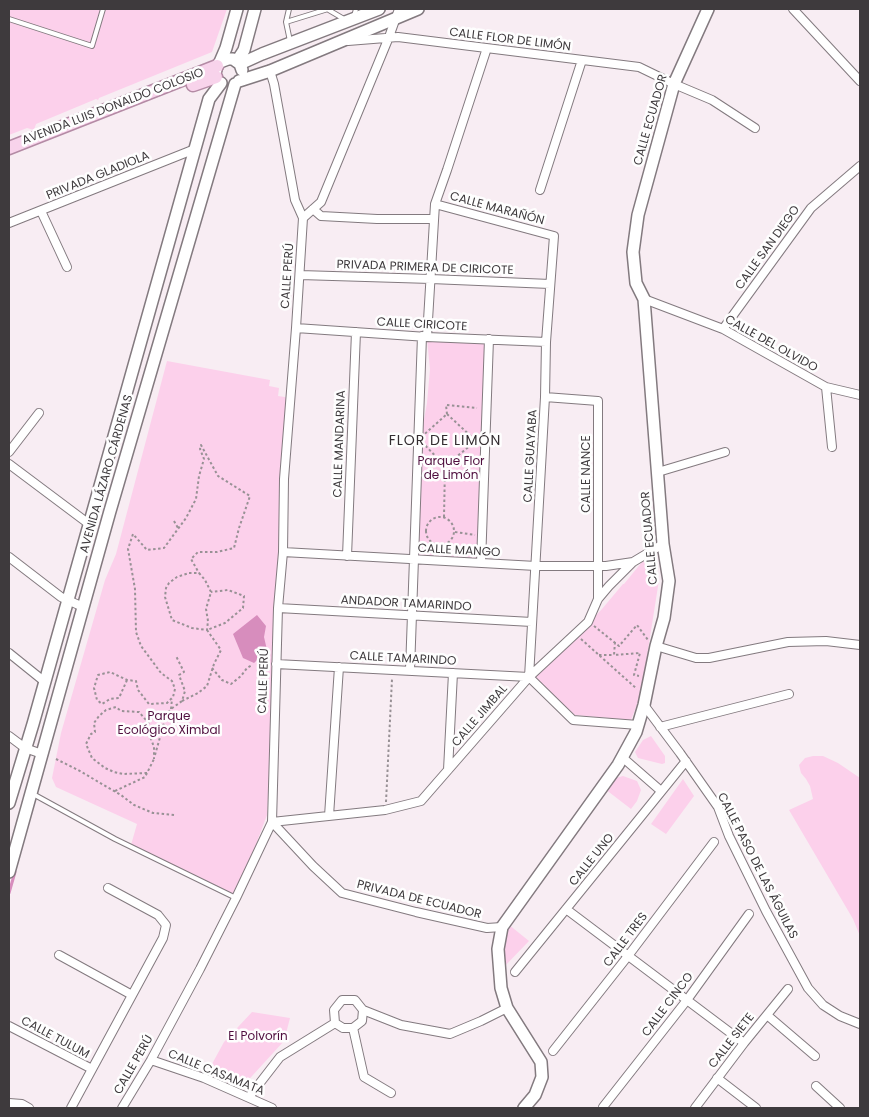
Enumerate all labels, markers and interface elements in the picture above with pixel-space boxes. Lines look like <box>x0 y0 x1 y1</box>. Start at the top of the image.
street label: CALLE FLOR DE LIMÓN <box>448 25 572 55</box>
street label: AVENIDA LUIS DONALDO COLOSIO <box>20 66 206 148</box>
street label: CALLE ECUADOR <box>631 73 671 167</box>
street label: PRIVADA GLADIOLA <box>44 149 152 203</box>
street label: CALLE MARAÑÓN <box>448 189 546 229</box>
street label: CALLE SAN DIEGO <box>733 203 803 293</box>
street label: CALLE PERÚ <box>279 243 297 309</box>
street label: PRIVADA PRIMERA DE CIRICOTE <box>336 258 514 278</box>
street label: CALLE DEL OLVIDO <box>722 313 820 375</box>
street label: CALLE CIRICOTE <box>376 315 468 335</box>
street label: CALLE MANDARINA <box>331 390 349 498</box>
street label: AVENIDA LÁZARO CÁRDENAS <box>77 393 137 555</box>
street label: CALLE GUAYABA <box>521 409 541 503</box>
district label: FLOR DE LIMÓN <box>387 433 503 449</box>
street label: CALLE NANCE <box>580 435 594 513</box>
park label: Parque Flor de Limón <box>417 455 485 483</box>
street label: CALLE ECUADOR <box>639 491 661 585</box>
street label: CALLE MANGO <box>417 542 501 560</box>
street label: ANDADOR TAMARINDO <box>340 593 472 615</box>
street label: CALLE PERÚ <box>256 648 272 714</box>
street label: CALLE TAMARINDO <box>349 649 457 669</box>
street label: CALLE JIMBAL <box>449 682 511 750</box>
park label: Parque Ecológico Ximbal <box>118 710 220 738</box>
street label: CALLE PASO DE LAS ÁGUILAS <box>714 791 800 941</box>
street label: CALLE UNO <box>567 831 617 889</box>
street label: PRIVADA DE ECUADOR <box>355 878 483 922</box>
street label: CALLE TRES <box>601 910 651 970</box>
street label: CALLE CINCO <box>639 970 697 1040</box>
street label: CALLE SIETE <box>706 1011 758 1071</box>
street label: CALLE TULUM <box>18 1014 92 1062</box>
park label: El Polvorín <box>228 1030 288 1044</box>
street label: CALLE PERÚ <box>111 1033 157 1097</box>
street label: CALLE CASAMATA <box>166 1047 266 1099</box>

